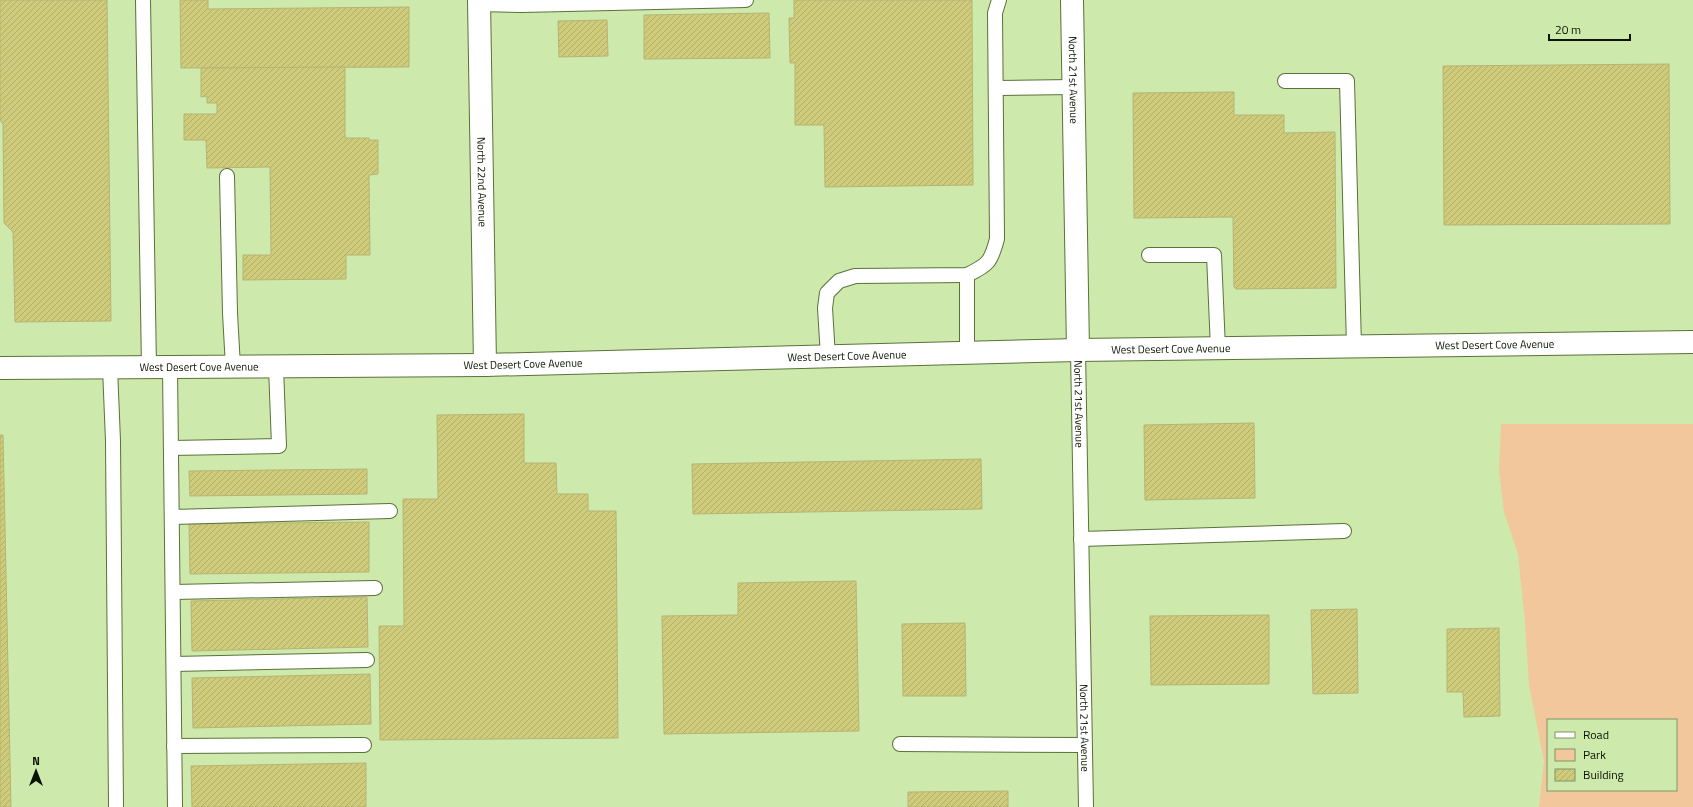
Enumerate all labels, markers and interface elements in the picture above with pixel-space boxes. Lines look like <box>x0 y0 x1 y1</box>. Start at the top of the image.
scale bar <box>1549 16 1630 42</box>
text: 20 m <box>1555 20 1581 39</box>
street label: North 21st Avenue <box>1065 36 1082 124</box>
street label: North 22nd Avenue <box>473 137 491 228</box>
street label: West Desert Cove Avenue <box>1435 336 1555 353</box>
street label: West Desert Cove Avenue <box>1111 340 1231 358</box>
street label: West Desert Cove Avenue <box>787 346 907 365</box>
street label: West Desert Cove Avenue <box>463 355 583 373</box>
street label: West Desert Cove Avenue <box>139 358 259 375</box>
street label: North 21st Avenue <box>1070 360 1088 448</box>
street label: North 21st Avenue <box>1076 684 1093 772</box>
legend <box>1547 719 1677 791</box>
text: Road <box>1583 725 1609 744</box>
text: Park <box>1583 745 1606 764</box>
north arrow <box>16 751 56 791</box>
text: N <box>32 753 40 769</box>
text: Building <box>1583 765 1624 784</box>

